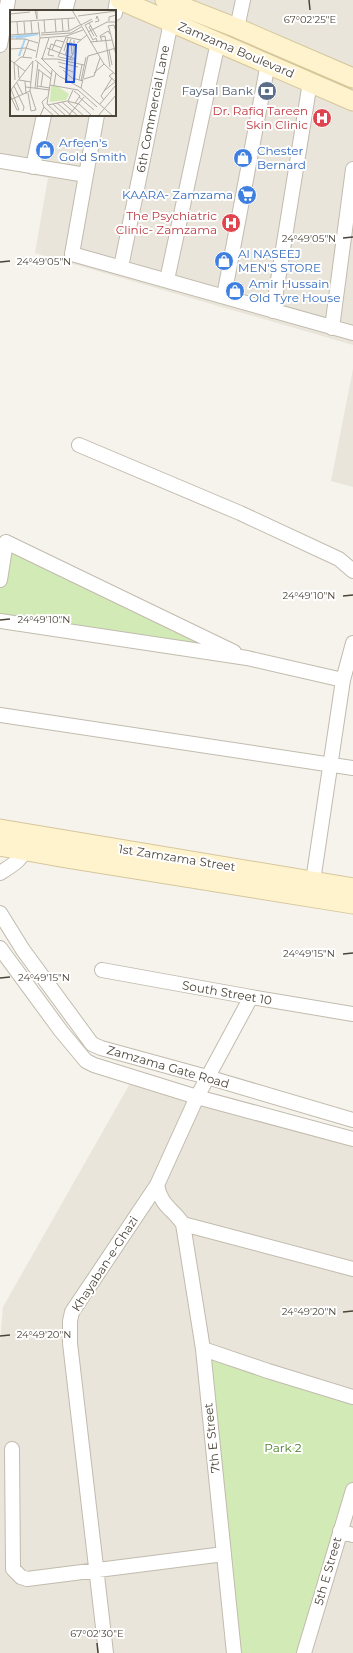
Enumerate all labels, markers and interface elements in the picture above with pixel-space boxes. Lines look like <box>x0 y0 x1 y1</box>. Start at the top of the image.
inset map <box>10 10 116 116</box>
text: 67°02'25"E <box>284 13 337 26</box>
street label: Zamzama Boulevard <box>176 18 297 81</box>
street label: 6th Commercial Lane <box>133 44 172 174</box>
bank icon: Faysal Bank <box>256 80 278 102</box>
place label: Faysal Bank <box>182 83 254 98</box>
place label: Dr. Rafiq Tareen Skin Clinic <box>213 103 308 132</box>
hospital icon: Dr. Rafiq Tareen Skin Clinic <box>311 107 333 129</box>
place label: Arfeen's Gold Smith <box>59 135 127 164</box>
shop icon: Arfeen's Gold Smith <box>34 139 56 161</box>
place label: Chester Bernard <box>257 143 306 172</box>
shop icon: Chester Bernard <box>232 147 254 169</box>
supermarket icon: KAARA- Zamzama <box>236 184 258 206</box>
place label: KAARA- Zamzama <box>122 187 233 202</box>
place label: The Psychiatric Clinic- Zamzama <box>116 208 217 237</box>
hospital icon: The Psychiatric Clinic- Zamzama <box>220 212 242 234</box>
text: 24°49'05"N <box>282 232 336 245</box>
place label: Al NASEEJ MEN'S STORE <box>238 246 321 275</box>
shop icon: Al NASEEJ MEN'S STORE <box>213 250 235 272</box>
text: 24°49'05"N <box>17 255 71 268</box>
place label: Amir Hussain Old Tyre House <box>249 276 340 305</box>
shop icon: Amir Hussain Old Tyre House <box>224 280 246 302</box>
text: 24°49'10"N <box>283 589 335 602</box>
text: 24°49'10"N <box>18 613 70 626</box>
street label: 1st Zamzama Street <box>117 841 237 874</box>
text: 24°49'15"N <box>283 947 335 960</box>
text: 24°49'15"N <box>18 971 70 984</box>
street label: South Street 10 <box>181 977 273 1008</box>
street label: Zamzama Gate Road <box>105 1042 231 1091</box>
street label: Khayaban-e-Ghazi <box>68 1213 141 1314</box>
text: 24°49'20"N <box>282 1305 336 1318</box>
text: 24°49'20"N <box>17 1328 71 1341</box>
street label: 7th E Street <box>200 1402 223 1474</box>
park label: Park 2 <box>264 1440 302 1455</box>
street label: 5th E Street <box>311 1535 344 1607</box>
text: 67°02'30"E <box>70 1627 124 1640</box>

